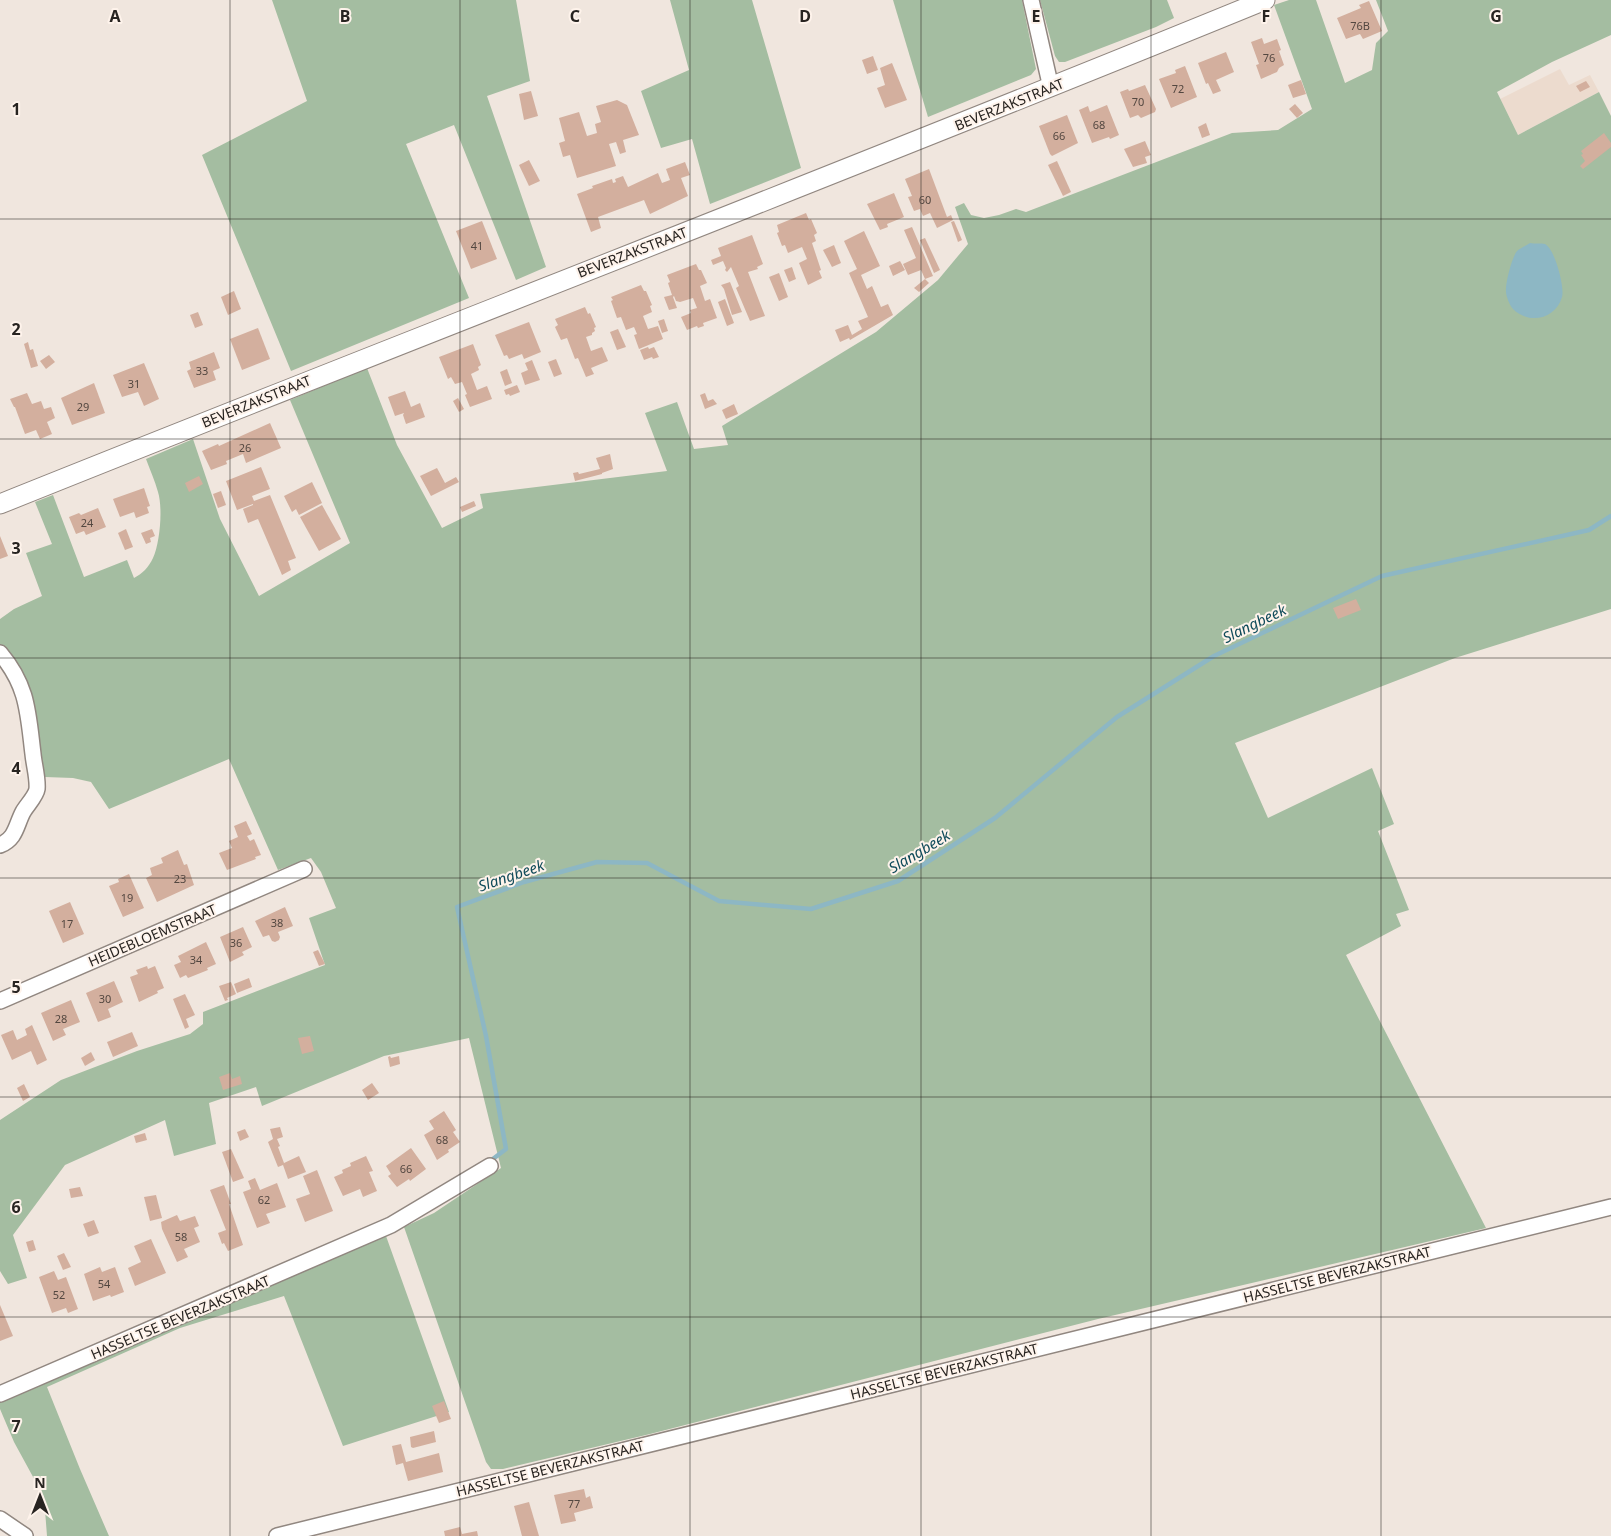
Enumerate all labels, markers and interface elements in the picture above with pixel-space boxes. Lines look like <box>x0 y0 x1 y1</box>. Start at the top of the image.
text: A <box>109 5 121 27</box>
text: B <box>340 5 350 27</box>
text: C <box>570 5 580 27</box>
text: D <box>799 5 811 27</box>
text: E <box>1032 5 1041 27</box>
text: F <box>1262 5 1270 27</box>
text: G <box>1490 5 1502 27</box>
house number: 76B <box>1350 18 1370 33</box>
house number: 76 <box>1263 50 1275 65</box>
street label: BEVERZAKSTRAAT <box>952 73 1067 135</box>
house number: 72 <box>1172 81 1184 96</box>
house number: 70 <box>1132 94 1144 109</box>
text: 1 <box>11 98 21 120</box>
house number: 68 <box>1093 117 1105 132</box>
house number: 66 <box>1053 128 1065 143</box>
house number: 60 <box>919 192 931 207</box>
street label: BEVERZAKSTRAAT <box>574 222 690 282</box>
house number: 41 <box>471 238 483 253</box>
text: 2 <box>11 318 21 340</box>
house number: 33 <box>196 363 208 378</box>
street label: BEVERZAKSTRAAT <box>199 370 314 432</box>
house number: 31 <box>128 376 140 391</box>
house number: 29 <box>77 399 89 414</box>
house number: 26 <box>239 440 251 455</box>
house number: 24 <box>81 515 94 530</box>
text: 3 <box>11 537 21 559</box>
water label: Slangbeek <box>1219 599 1290 647</box>
text: 4 <box>11 757 21 779</box>
water label: Slangbeek <box>885 825 954 877</box>
water label: Slangbeek <box>475 854 547 896</box>
house number: 23 <box>174 871 186 886</box>
house number: 19 <box>121 890 133 905</box>
street label: HEIDEBLOEMSTRAAT <box>85 899 219 971</box>
house number: 38 <box>271 915 283 930</box>
house number: 17 <box>61 916 73 931</box>
house number: 36 <box>230 935 242 950</box>
house number: 34 <box>190 952 203 967</box>
text: 5 <box>11 976 21 998</box>
house number: 30 <box>99 991 111 1006</box>
house number: 28 <box>55 1011 67 1026</box>
house number: 68 <box>436 1132 448 1147</box>
house number: 66 <box>400 1161 412 1176</box>
house number: 62 <box>258 1192 270 1207</box>
text: 6 <box>11 1196 21 1218</box>
house number: 58 <box>175 1229 187 1244</box>
street label: HASSELTSE BEVERZAKSTRAAT <box>1241 1241 1433 1307</box>
street label: HASSELTSE BEVERZAKSTRAAT <box>88 1271 273 1363</box>
house number: 54 <box>98 1276 111 1291</box>
house number: 52 <box>53 1287 65 1302</box>
street label: HASSELTSE BEVERZAKSTRAAT <box>848 1338 1040 1404</box>
text: 7 <box>11 1415 21 1437</box>
street label: HASSELTSE BEVERZAKSTRAAT <box>454 1435 646 1501</box>
north arrow <box>15 1471 65 1521</box>
text: N <box>34 1473 46 1492</box>
house number: 77 <box>568 1496 580 1511</box>

